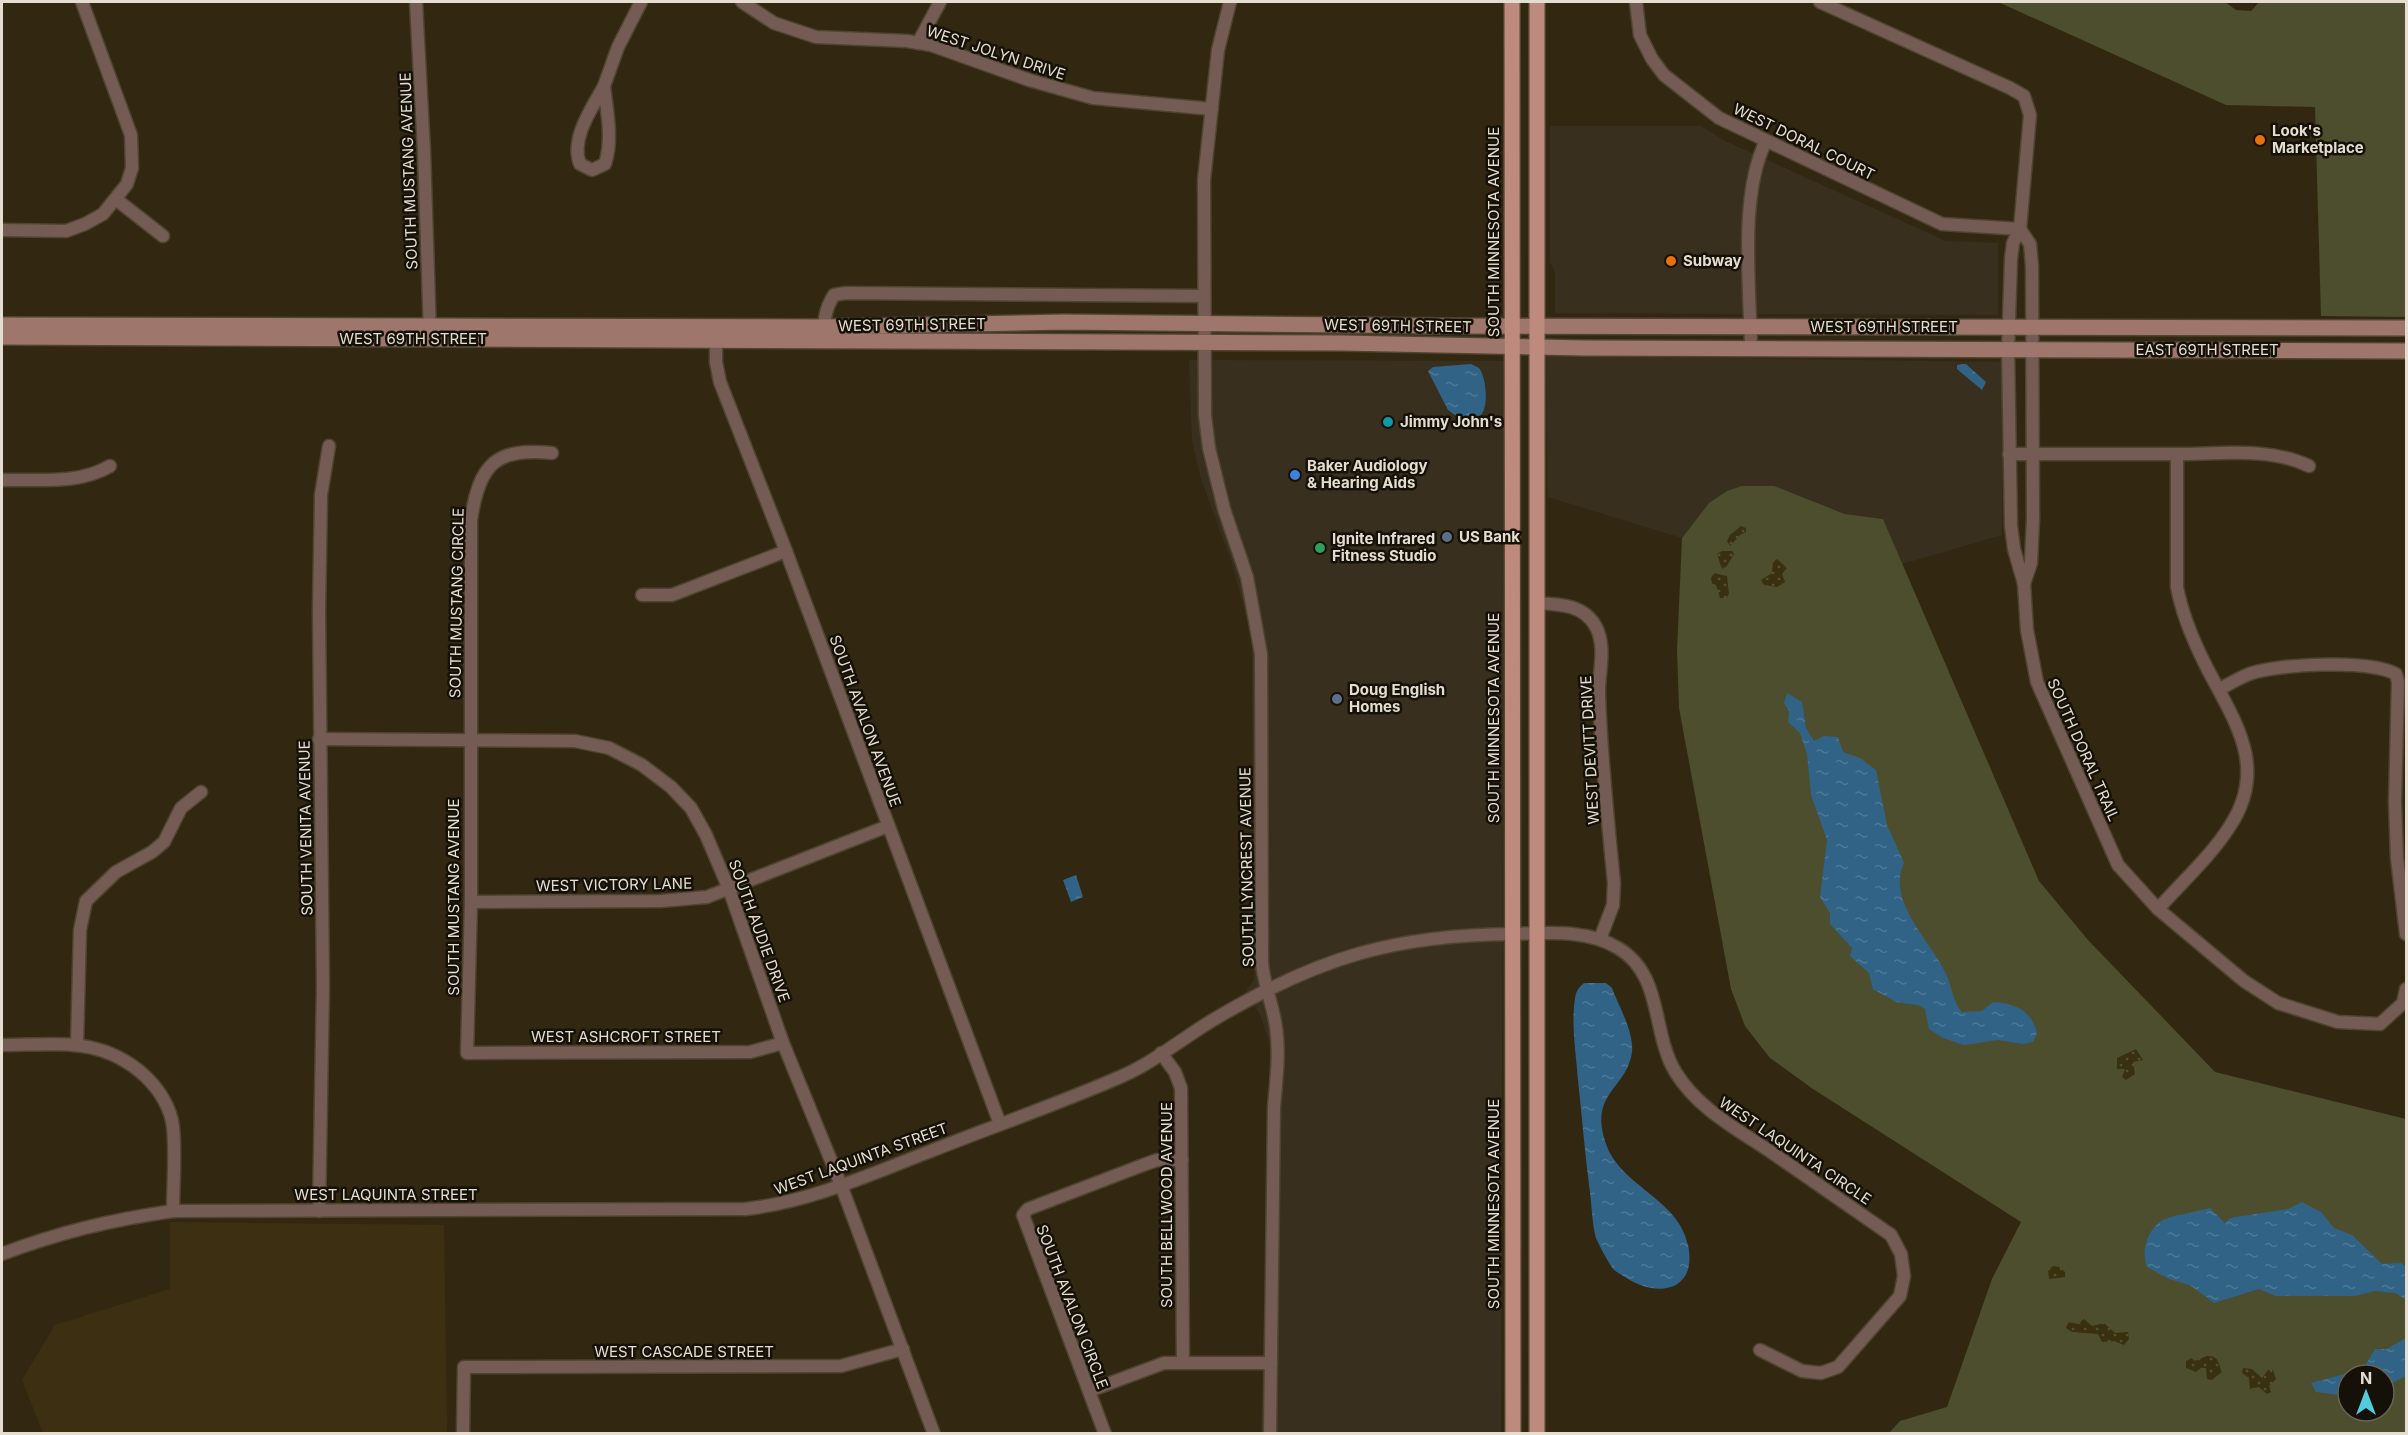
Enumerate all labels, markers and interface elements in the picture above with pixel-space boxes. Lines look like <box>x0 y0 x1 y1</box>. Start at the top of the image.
street label: WEST JOLYN DRIVE <box>924 21 1068 84</box>
street label: SOUTH MUSTANG AVENUE <box>396 72 421 270</box>
street label: WEST DORAL COURT <box>1730 99 1878 184</box>
place label: Look's Marketplace <box>2272 121 2364 157</box>
street label: SOUTH MINNESOTA AVENUE <box>1484 127 1503 337</box>
marker: Look's Marketplace <box>2253 133 2267 147</box>
place label: Subway <box>1683 251 1742 270</box>
marker: Subway <box>1664 254 1678 268</box>
street label: WEST 69TH STREET <box>838 314 986 335</box>
street label: WEST 69TH STREET <box>1324 315 1472 336</box>
street label: WEST 69TH STREET <box>1810 317 1958 336</box>
street label: WEST 69TH STREET <box>339 329 487 348</box>
street label: EAST 69TH STREET <box>2135 340 2279 359</box>
place label: Jimmy John's <box>1400 412 1502 431</box>
marker: Jimmy John's <box>1381 415 1395 429</box>
place label: Baker Audiology & Hearing Aids <box>1307 456 1428 492</box>
marker: Baker Audiology & Hearing Aids <box>1288 468 1302 482</box>
street label: SOUTH MUSTANG CIRCLE <box>445 508 468 698</box>
place label: US Bank <box>1459 527 1520 546</box>
place label: Ignite Infrared Fitness Studio <box>1332 529 1436 565</box>
marker: US Bank <box>1440 530 1454 544</box>
marker: Ignite Infrared Fitness Studio <box>1313 541 1327 555</box>
street label: SOUTH MINNESOTA AVENUE <box>1484 613 1503 823</box>
street label: SOUTH AVALON AVENUE <box>825 632 905 809</box>
street label: WEST DEVITT DRIVE <box>1576 675 1603 825</box>
street label: SOUTH DORAL TRAIL <box>2043 675 2124 824</box>
place label: Doug English Homes <box>1349 680 1445 716</box>
marker: Doug English Homes <box>1330 692 1344 706</box>
street label: SOUTH VENITA AVENUE <box>294 740 317 916</box>
street label: SOUTH LYNCREST AVENUE <box>1235 767 1258 967</box>
street label: SOUTH MUSTANG AVENUE <box>444 798 463 996</box>
street label: SOUTH AUDIE DRIVE <box>725 857 794 1005</box>
street label: WEST VICTORY LANE <box>536 874 692 895</box>
street label: WEST ASHCROFT STREET <box>531 1027 721 1046</box>
street label: WEST LAQUINTA CIRCLE <box>1715 1092 1875 1209</box>
street label: SOUTH MINNESOTA AVENUE <box>1484 1099 1503 1309</box>
street label: SOUTH BELLWOOD AVENUE <box>1157 1102 1176 1308</box>
street label: WEST LAQUINTA STREET <box>771 1118 950 1199</box>
street label: WEST LAQUINTA STREET <box>294 1185 478 1204</box>
street label: SOUTH AVALON CIRCLE <box>1032 1222 1113 1392</box>
street label: WEST CASCADE STREET <box>594 1342 774 1361</box>
north arrow <box>2336 1363 2396 1423</box>
text: N <box>2360 1368 2372 1388</box>

